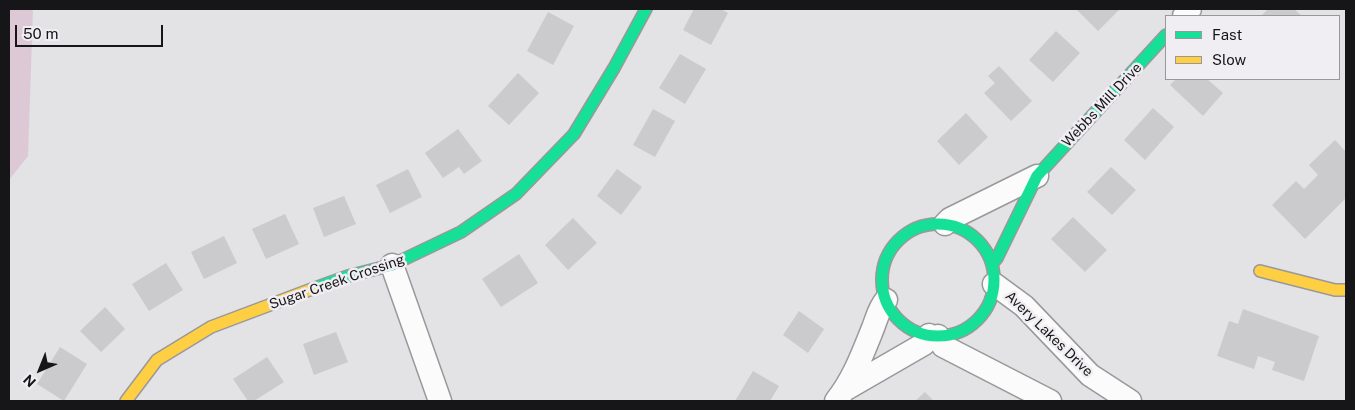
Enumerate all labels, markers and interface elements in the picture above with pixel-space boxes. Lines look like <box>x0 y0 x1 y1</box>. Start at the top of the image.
scale bar <box>18 15 165 47</box>
legend <box>1165 15 1340 80</box>
text: 50 m <box>23 25 58 42</box>
text: Fast <box>1212 26 1242 43</box>
text: Slow <box>1212 51 1246 68</box>
street label: Webbs Mill Drive <box>1059 59 1145 151</box>
street label: Sugar Creek Crossing <box>267 251 407 313</box>
street label: Avery Lakes Drive <box>1002 288 1096 380</box>
north arrow <box>15 345 65 395</box>
text: N <box>20 371 39 390</box>

